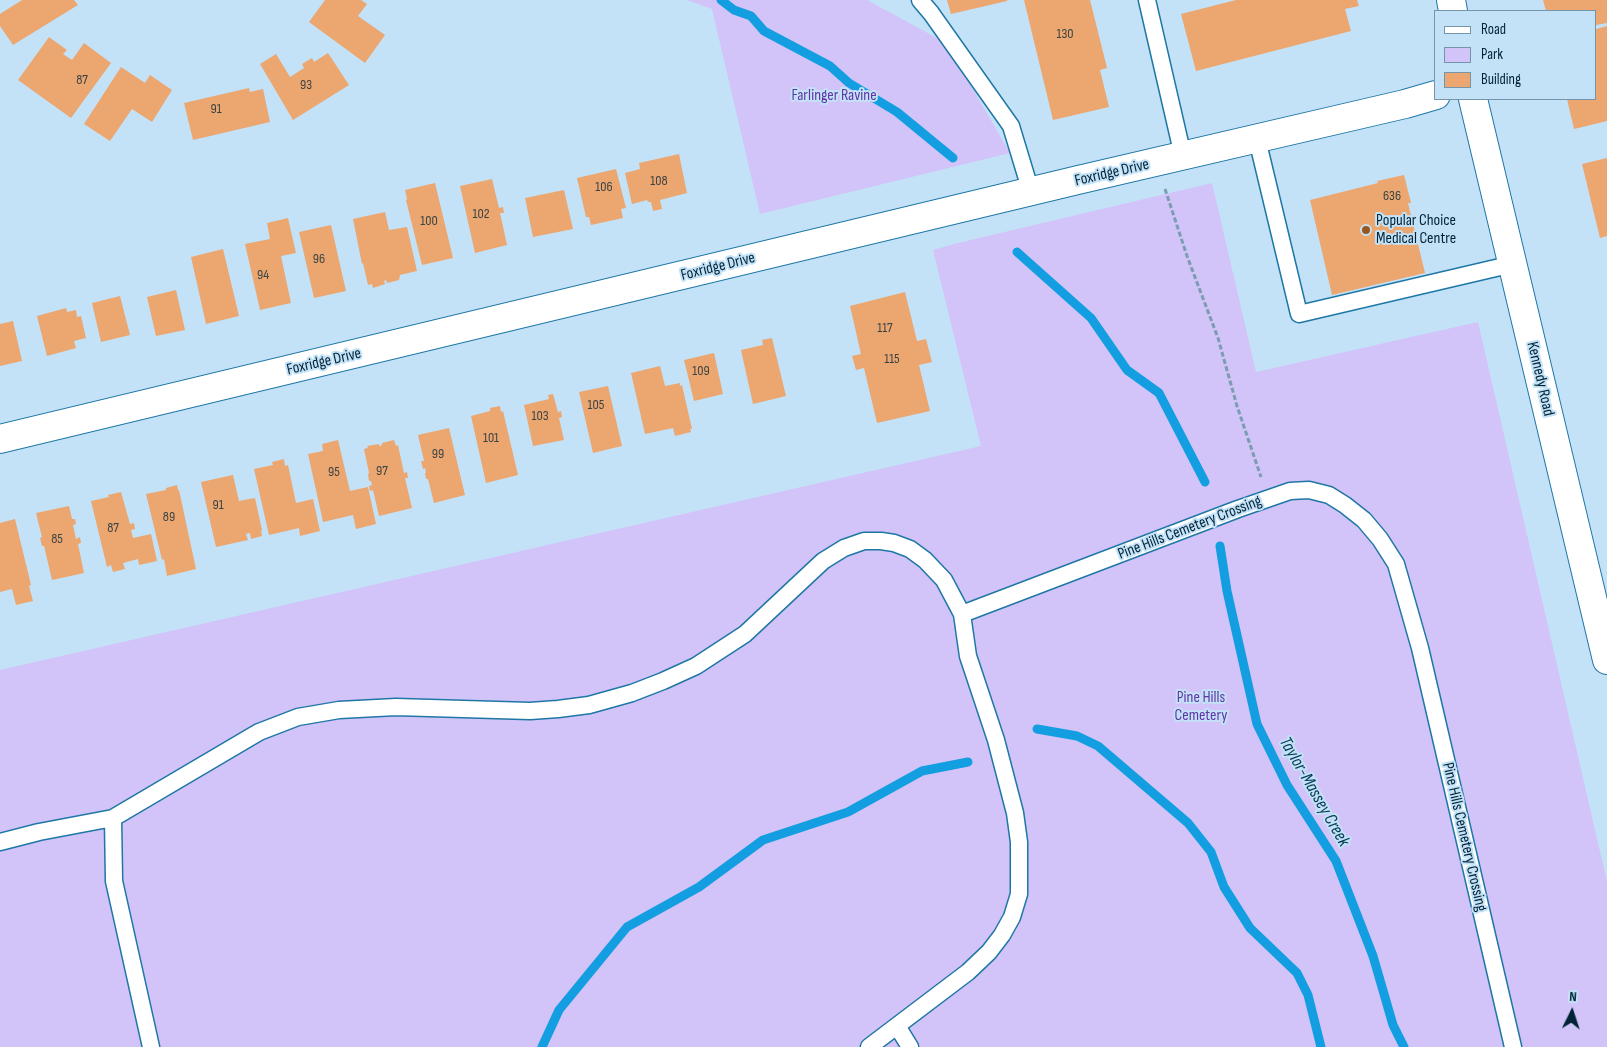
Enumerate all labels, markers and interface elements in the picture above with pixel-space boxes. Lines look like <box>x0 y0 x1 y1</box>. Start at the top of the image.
legend <box>1434 10 1597 100</box>
text: Road <box>1481 20 1506 39</box>
house number: 130 <box>1056 26 1074 42</box>
text: Park <box>1481 45 1503 64</box>
text: Building <box>1481 70 1521 89</box>
house number: 87 <box>76 72 88 88</box>
house number: 93 <box>300 77 312 93</box>
park label: Farlinger Ravine <box>791 86 877 106</box>
house number: 91 <box>210 101 222 117</box>
street label: Foxridge Drive <box>1073 155 1151 191</box>
house number: 108 <box>650 173 668 189</box>
house number: 106 <box>595 179 613 195</box>
house number: 636 <box>1383 188 1401 204</box>
house number: 102 <box>473 206 489 222</box>
place label: Popular Choice Medical Centre <box>1376 211 1456 249</box>
house number: 100 <box>420 213 438 229</box>
marker: Popular Choice Medical Centre <box>1360 224 1372 236</box>
street label: Foxridge Drive <box>679 249 757 285</box>
house number: 96 <box>313 251 325 267</box>
house number: 94 <box>257 267 269 283</box>
house number: 117 <box>877 320 893 336</box>
street label: Kennedy Road <box>1522 340 1558 418</box>
street label: Foxridge Drive <box>285 344 363 380</box>
house number: 115 <box>884 351 900 367</box>
house number: 109 <box>692 363 710 379</box>
house number: 105 <box>588 397 604 413</box>
house number: 103 <box>531 408 549 424</box>
house number: 101 <box>483 430 499 446</box>
house number: 99 <box>432 446 444 462</box>
house number: 97 <box>376 463 388 479</box>
house number: 95 <box>328 464 340 480</box>
street label: Pine Hills Cemetery Crossing <box>1115 492 1265 564</box>
house number: 91 <box>212 497 224 513</box>
house number: 89 <box>163 509 175 525</box>
house number: 87 <box>107 520 119 536</box>
house number: 85 <box>51 531 63 547</box>
park label: Pine Hills Cemetery <box>1175 688 1227 726</box>
water label: Taylor-Massey Creek <box>1274 733 1354 851</box>
street label: Pine Hills Cemetery Crossing <box>1438 761 1490 913</box>
north arrow <box>1547 987 1597 1037</box>
text: N <box>1569 988 1577 1005</box>

